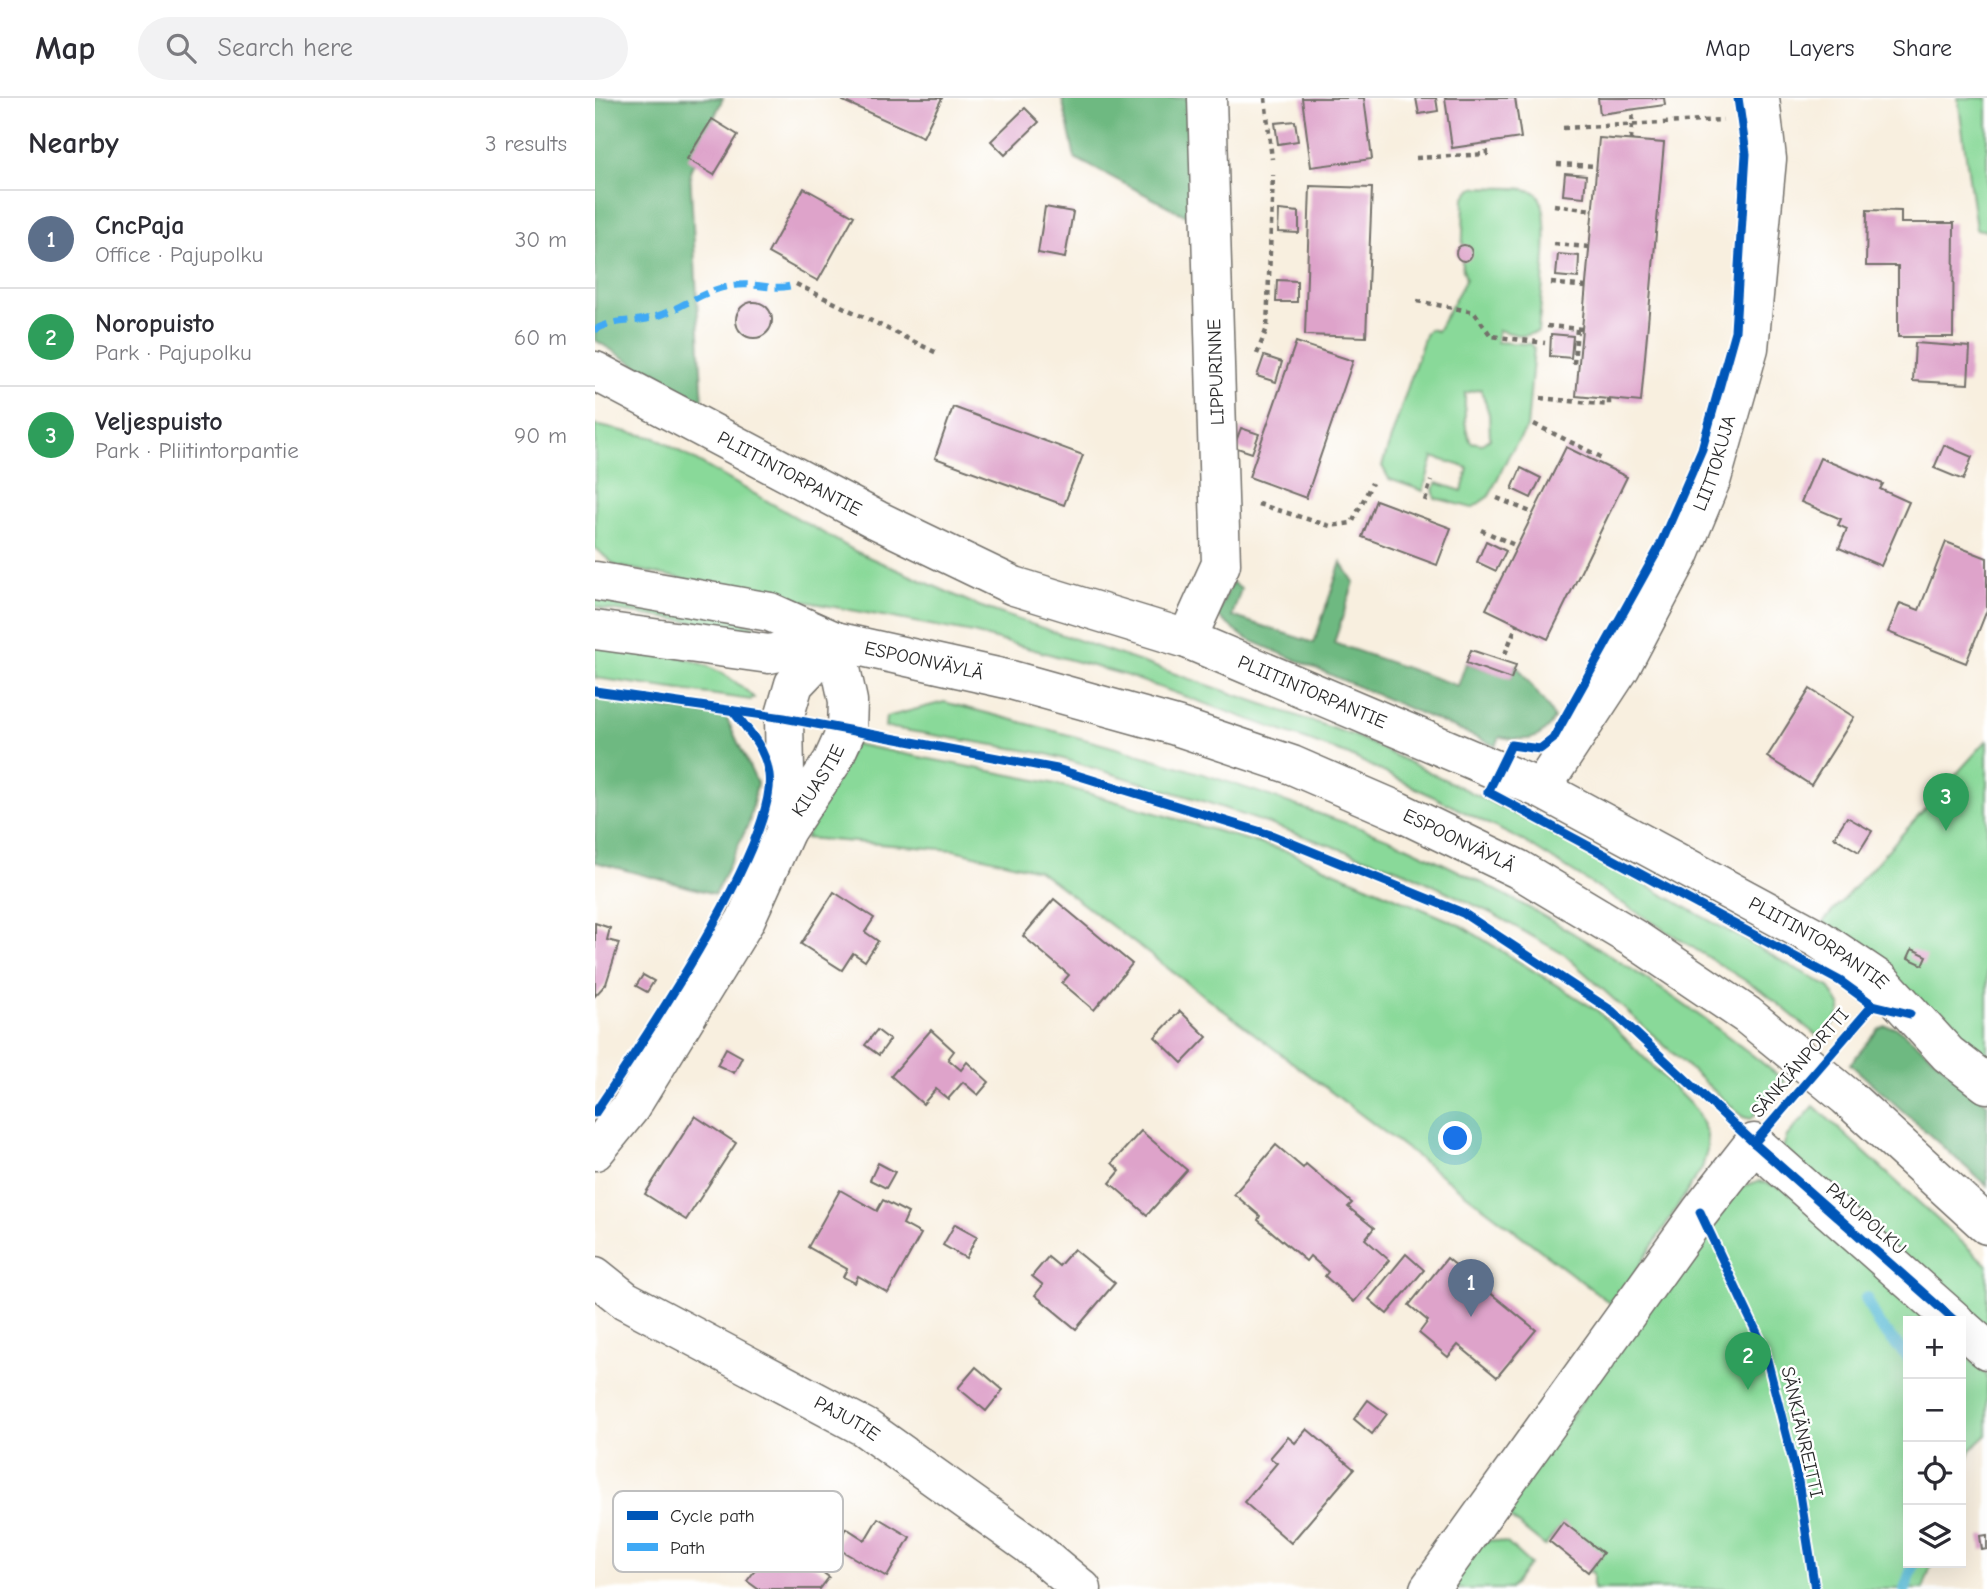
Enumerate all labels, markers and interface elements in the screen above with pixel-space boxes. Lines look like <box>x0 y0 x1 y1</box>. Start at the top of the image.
search box <box>138 17 628 80</box>
text: Map <box>35 29 96 67</box>
icon: search <box>162 29 200 67</box>
text: Search here <box>218 33 353 63</box>
text: Map <box>1705 34 1751 62</box>
text: Layers <box>1789 34 1854 62</box>
text: Share <box>1892 34 1952 62</box>
text: Nearby <box>28 126 119 161</box>
text: 3 results <box>485 130 567 157</box>
text: CncPaja <box>95 211 185 241</box>
text: 1 <box>46 226 56 253</box>
text: 30 m <box>515 226 567 253</box>
text: Office · Pajupolku <box>95 241 263 268</box>
text: Noropuisto <box>95 309 215 339</box>
street label: LIPPURINNE <box>1203 318 1229 426</box>
text: 2 <box>45 324 57 351</box>
text: 60 m <box>514 324 567 351</box>
text: Park · Pajupolku <box>95 339 252 366</box>
text: Veljespuisto <box>95 407 223 437</box>
street label: LIITTOKUJA <box>1689 413 1740 514</box>
text: 3 <box>45 422 57 449</box>
text: 90 m <box>514 422 567 449</box>
street label: PLIITINTORPANTIE <box>714 427 865 521</box>
text: Park · Pliitintorpantie <box>95 437 299 464</box>
street label: ESPOONVÄYLÄ <box>862 637 986 685</box>
street label: PLIITINTORPANTIE <box>1234 651 1390 733</box>
street label: KIUASTIE <box>787 741 849 821</box>
pin: 3 <box>1923 773 1969 831</box>
street label: ESPOONVÄYLÄ <box>1399 804 1518 877</box>
street label: PLIITINTORPANTIE <box>1745 892 1894 993</box>
street label: SÄNKIÄNPORTTI <box>1747 1004 1853 1122</box>
your location <box>1438 1121 1472 1155</box>
street label: PAJUPOLKU <box>1822 1178 1910 1260</box>
pin: 1 <box>1448 1259 1494 1317</box>
map controls <box>1903 1316 1966 1568</box>
button: + <box>1903 1316 1966 1379</box>
pin: 2 <box>1725 1332 1771 1390</box>
street label: SÄNKIÄNREITTI <box>1776 1364 1828 1500</box>
button: − <box>1903 1379 1966 1442</box>
street label: PAJUTIE <box>810 1392 884 1446</box>
button: locate <box>1903 1442 1966 1505</box>
legend <box>613 1491 843 1572</box>
text: Cycle path <box>670 1505 755 1527</box>
button: layers <box>1903 1505 1966 1568</box>
text: Path <box>670 1537 705 1559</box>

